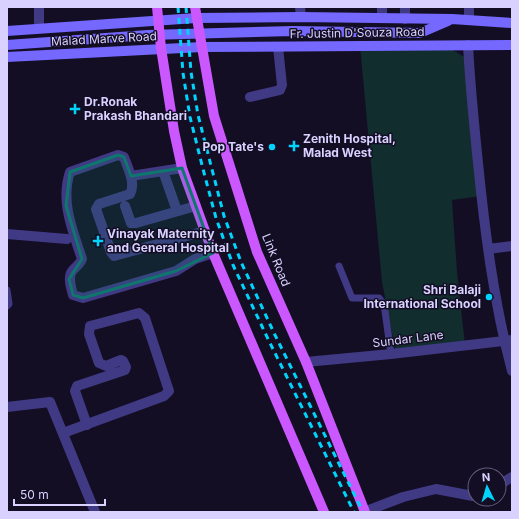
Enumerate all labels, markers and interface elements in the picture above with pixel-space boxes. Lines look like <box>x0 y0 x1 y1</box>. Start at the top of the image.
street label: Fr. Justin D'Souza Road <box>289 24 425 41</box>
street label: Malad Marve Road <box>51 28 157 49</box>
place label: Dr.Ronak Prakash Bhandari <box>84 94 187 123</box>
marker: Dr.Ronak Prakash Bhandari <box>69 103 81 115</box>
place label: Zenith Hospital, Malad West <box>303 131 396 160</box>
place label: Pop Tate's <box>203 139 264 154</box>
marker: Zenith Hospital, Malad West <box>288 140 300 152</box>
marker: Pop Tate's <box>267 142 277 152</box>
place label: Vinayak Maternity and General Hospital <box>107 226 229 255</box>
street label: Link Road <box>259 231 294 288</box>
marker: Vinayak Maternity and General Hospital <box>92 235 104 247</box>
place label: Shri Balaji International School <box>363 282 481 311</box>
marker: Shri Balaji International School <box>484 292 494 302</box>
street label: Sundar Lane <box>372 327 444 350</box>
north arrow <box>467 467 507 507</box>
text: N <box>481 470 491 484</box>
scale bar <box>14 481 105 507</box>
text: 50 m <box>20 487 49 502</box>

